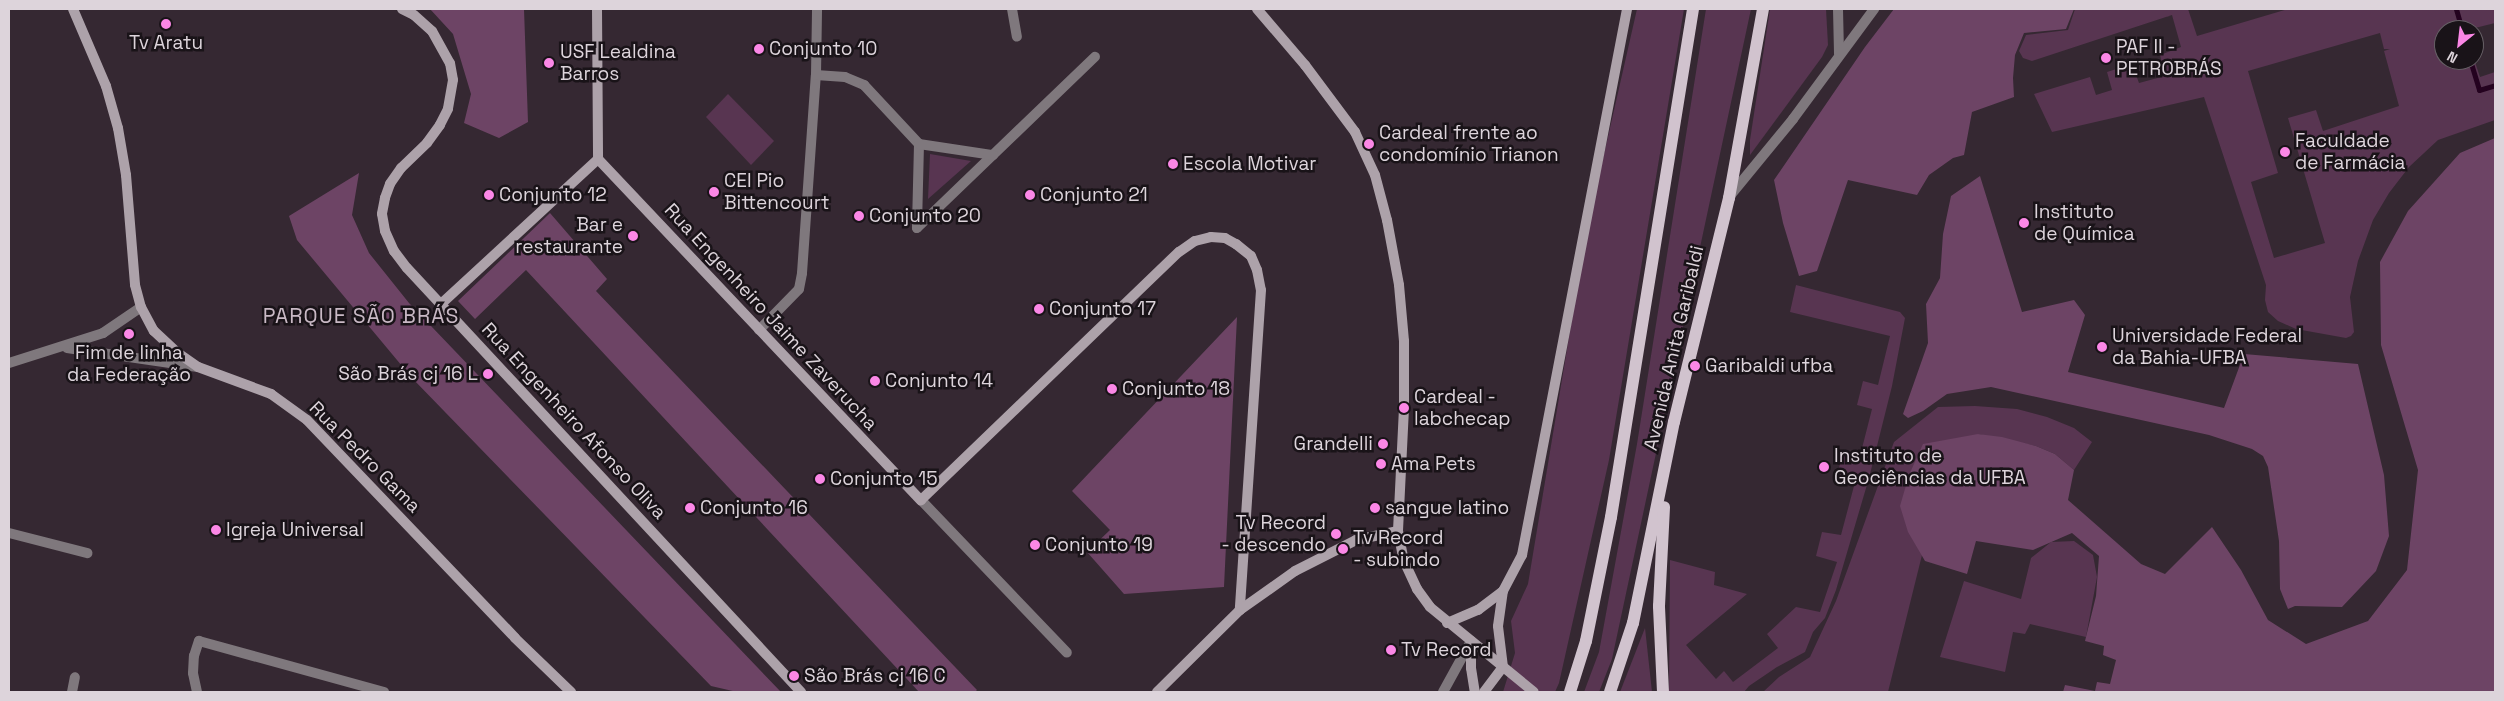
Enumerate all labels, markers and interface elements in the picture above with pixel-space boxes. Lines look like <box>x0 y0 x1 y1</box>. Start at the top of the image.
marker: Tv Aratu <box>160 18 172 30</box>
north arrow <box>2434 20 2484 70</box>
place label: Tv Aratu <box>129 32 203 54</box>
place label: PAF II - PETROBRÁS <box>2116 36 2222 80</box>
place label: Conjunto 10 <box>769 38 877 60</box>
place label: USF Lealdina Barros <box>560 41 676 85</box>
marker: Conjunto 10 <box>753 43 765 55</box>
text: N <box>2444 47 2461 67</box>
marker: PAF II - PETROBRÁS <box>2100 52 2112 64</box>
marker: USF Lealdina Barros <box>542 56 556 70</box>
place label: Cardeal frente ao condomínio Trianon <box>1379 122 1559 166</box>
place label: Faculdade de Farmácia <box>2295 130 2406 174</box>
marker: Cardeal frente ao condomínio Trianon <box>1363 138 1375 150</box>
marker: Faculdade de Farmácia <box>2279 146 2291 158</box>
place label: Escola Motivar <box>1183 153 1317 175</box>
marker: Escola Motivar <box>1167 158 1179 170</box>
place label: CEI Pio Bittencourt <box>724 170 830 214</box>
place label: Conjunto 12 <box>499 184 607 206</box>
place label: Conjunto 21 <box>1040 184 1148 206</box>
marker: CEI Pio Bittencourt <box>708 186 720 198</box>
marker: Conjunto 12 <box>483 189 495 201</box>
marker: Conjunto 21 <box>1024 189 1036 201</box>
street label: Rua Engenheiro Jaime Zaverucha <box>660 199 882 435</box>
place label: Instituto de Química <box>2034 201 2135 245</box>
place label: Conjunto 20 <box>869 205 981 227</box>
marker: Conjunto 20 <box>853 210 865 222</box>
place label: Bar e restaurante <box>515 214 623 258</box>
marker: Instituto de Química <box>2018 217 2030 229</box>
marker: Bar e restaurante <box>627 230 639 242</box>
street label: Avenida Anita Garibaldi <box>1639 243 1709 453</box>
place label: Conjunto 17 <box>1049 298 1156 320</box>
district label: PARQUE SÃO BRÁS <box>261 303 461 329</box>
marker: Conjunto 17 <box>1033 303 1045 315</box>
street label: Rua Engenheiro Afonso Oliva <box>477 318 671 524</box>
place label: Universidade Federal da Bahia-UFBA <box>2112 325 2302 369</box>
marker: Fim de linha da Federação <box>123 328 135 340</box>
marker: Universidade Federal da Bahia-UFBA <box>2096 341 2108 353</box>
place label: Fim de linha da Federação <box>67 342 191 386</box>
place label: Garibaldi ufba <box>1705 355 1833 377</box>
marker: Garibaldi ufba <box>1689 360 1701 372</box>
place label: São Brás cj 16 L <box>338 363 478 385</box>
marker: São Brás cj 16 L <box>482 368 494 380</box>
place label: Conjunto 14 <box>885 370 993 392</box>
marker: Conjunto 14 <box>869 375 881 387</box>
place label: Conjunto 18 <box>1122 378 1230 400</box>
marker: Conjunto 18 <box>1106 383 1118 395</box>
place label: Cardeal - labchecap <box>1414 386 1511 430</box>
street label: Rua Pedro Gama <box>305 397 425 517</box>
marker: Cardeal - labchecap <box>1398 402 1410 414</box>
place label: Grandelli <box>1294 433 1373 455</box>
marker: Grandelli <box>1377 438 1389 450</box>
place label: Instituto de Geociências da UFBA <box>1834 445 2026 489</box>
place label: Ama Pets <box>1391 453 1476 475</box>
marker: Ama Pets <box>1375 458 1387 470</box>
marker: Instituto de Geociências da UFBA <box>1818 461 1830 473</box>
place label: Conjunto 15 <box>830 468 938 490</box>
marker: Conjunto 15 <box>814 473 826 485</box>
place label: Conjunto 16 <box>700 497 808 519</box>
place label: sangue latino <box>1385 497 1509 519</box>
marker: Conjunto 16 <box>684 502 696 514</box>
marker: sangue latino <box>1369 502 1381 514</box>
place label: Tv Record - descendo <box>1221 512 1326 556</box>
place label: Igreja Universal <box>226 519 364 541</box>
marker: Igreja Universal <box>210 524 222 536</box>
place label: Tv Record - subindo <box>1353 527 1443 571</box>
marker: Tv Record - descendo <box>1330 528 1342 540</box>
place label: Conjunto 19 <box>1045 534 1153 556</box>
marker: Conjunto 19 <box>1029 539 1041 551</box>
marker: Tv Record - subindo <box>1337 543 1349 555</box>
place label: Tv Record <box>1401 639 1491 661</box>
marker: Tv Record <box>1385 644 1397 656</box>
place label: São Brás cj 16 C <box>804 665 946 687</box>
marker: São Brás cj 16 C <box>788 670 800 682</box>

